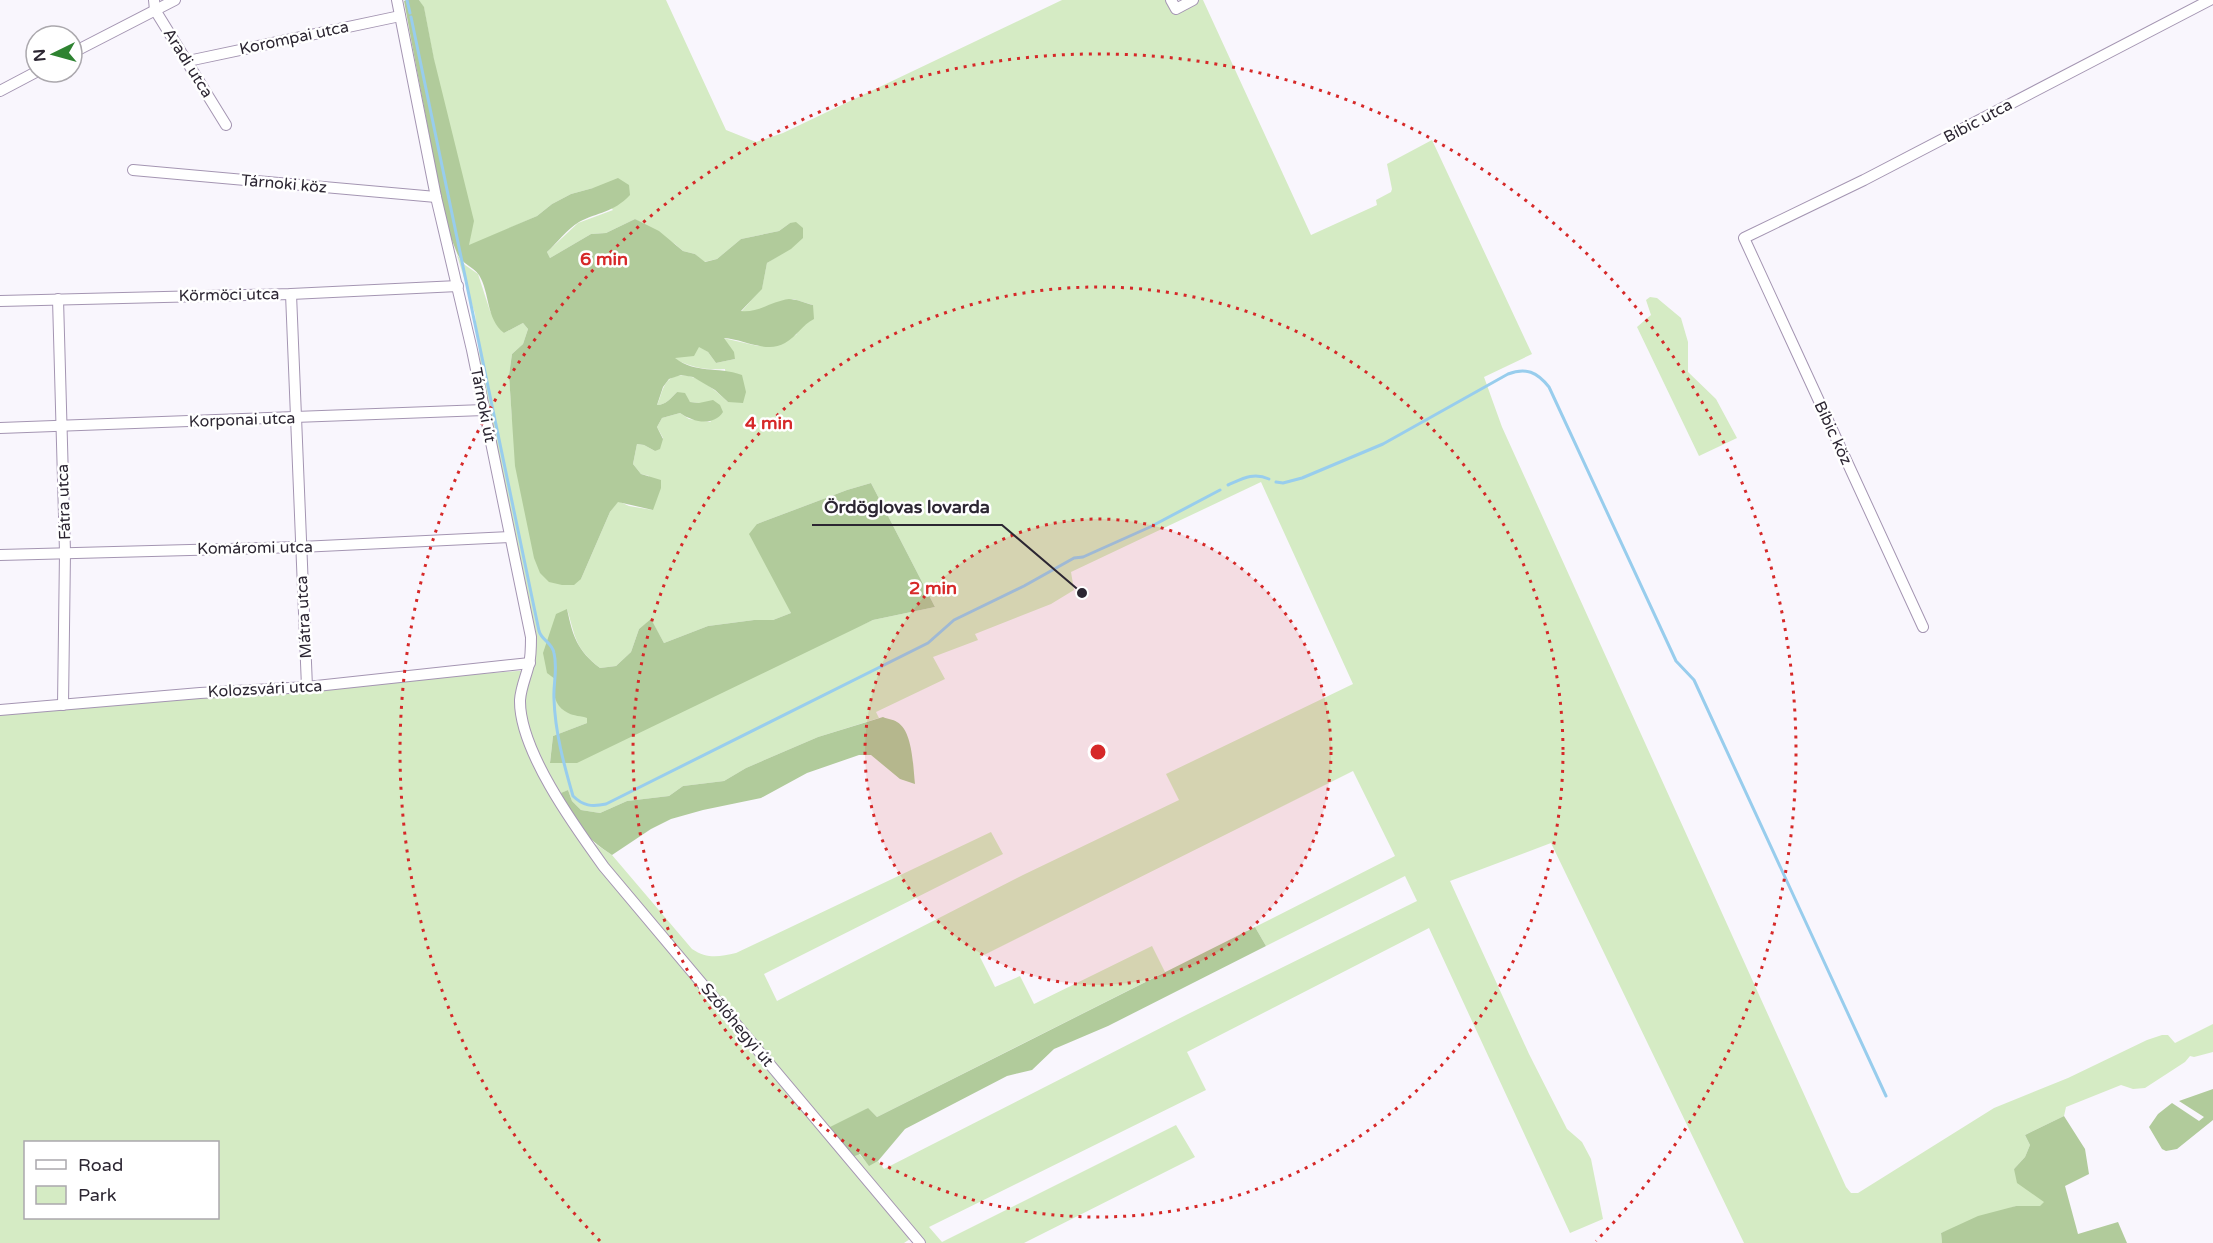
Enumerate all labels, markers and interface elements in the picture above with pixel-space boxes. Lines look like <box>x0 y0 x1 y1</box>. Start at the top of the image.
street label: Korompai utca <box>238 17 350 59</box>
north arrow <box>24 24 84 84</box>
street label: Aradi utca <box>159 24 217 102</box>
text: N <box>30 48 51 62</box>
street label: Bíbic utca <box>1940 95 2016 147</box>
street label: Tárnoki köz <box>240 170 328 198</box>
text: 6 min <box>580 248 628 270</box>
street label: Körmöci utca <box>178 284 280 306</box>
street label: Tárnoki út <box>466 366 500 444</box>
street label: Bíbic köz <box>1810 398 1856 468</box>
street label: Korponai utca <box>188 408 296 432</box>
text: 4 min <box>745 412 793 434</box>
street label: Fátra utca <box>53 464 75 540</box>
callout: Ördöglovas lovarda <box>812 489 1002 525</box>
text: Ördöglovas lovarda <box>824 496 990 518</box>
street label: Komáromi utca <box>197 537 313 559</box>
street label: Mátra utca <box>292 575 316 659</box>
text: 2 min <box>909 577 957 599</box>
street label: Kolozsvári utca <box>207 676 323 702</box>
centre of rings <box>1088 742 1108 762</box>
street label: Szőlőhegyi út <box>696 979 778 1071</box>
legend <box>24 1141 219 1219</box>
text: Road <box>78 1154 123 1176</box>
text: Park <box>78 1184 117 1206</box>

